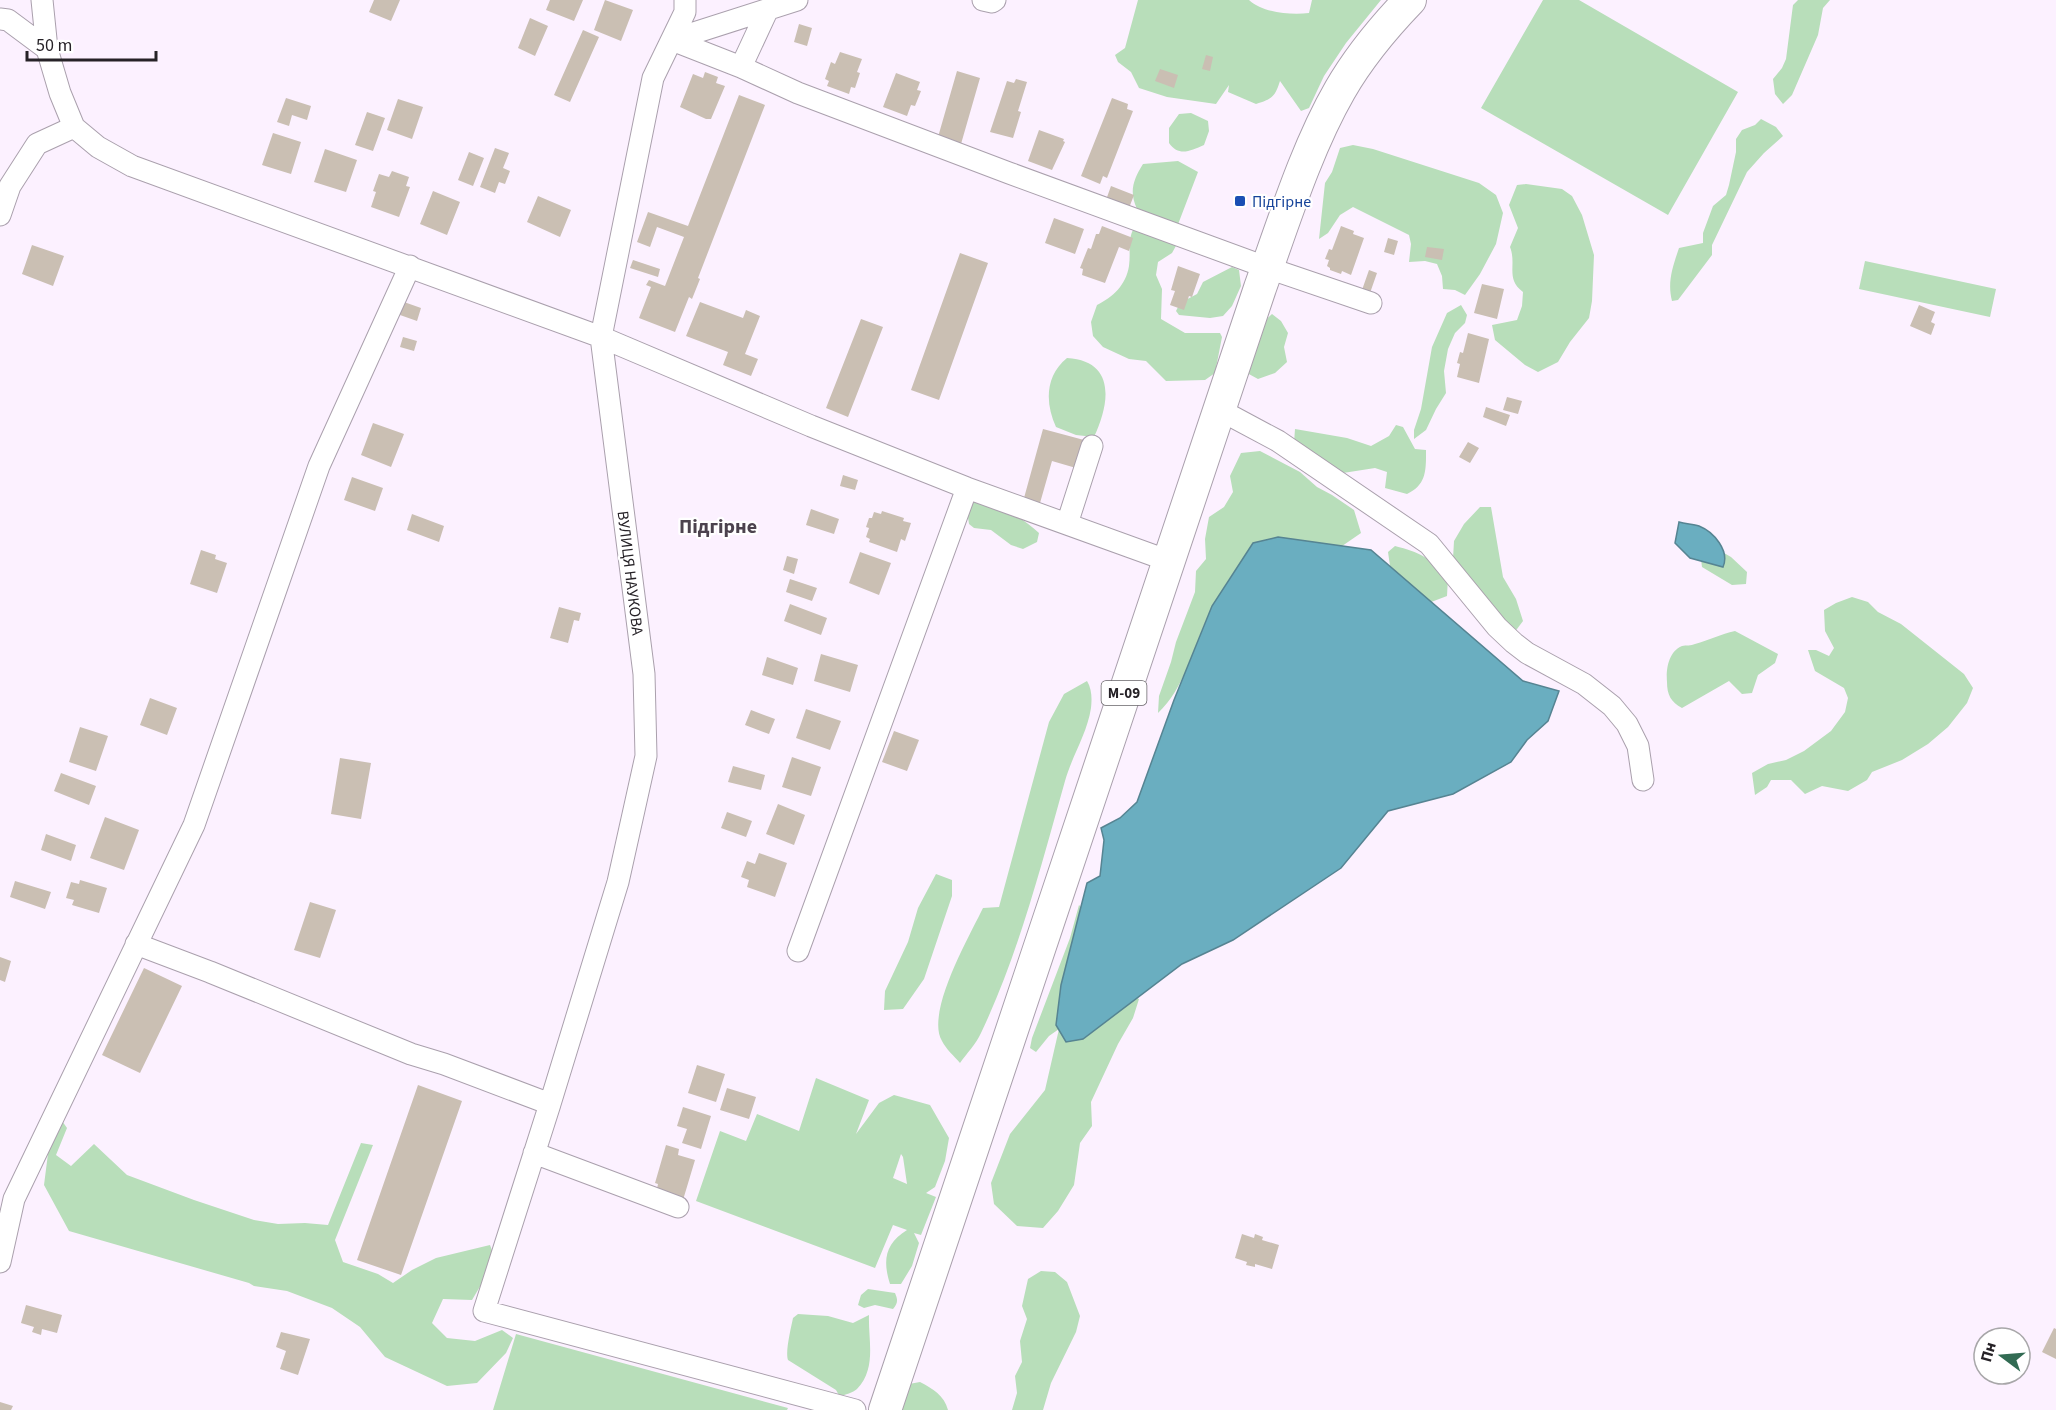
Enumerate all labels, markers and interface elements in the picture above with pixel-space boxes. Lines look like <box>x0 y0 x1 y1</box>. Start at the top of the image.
scale bar <box>27 24 156 62</box>
text: 50 m <box>36 33 72 58</box>
place label: Підгірне <box>1252 191 1311 213</box>
marker: Підгірне <box>1233 194 1247 208</box>
street label: ВУЛИЦЯ НАУКОВА <box>611 510 649 637</box>
district label: Підгірне <box>679 513 757 541</box>
road number: М-09 <box>1102 681 1146 705</box>
north arrow <box>1972 1326 2032 1386</box>
text: Пн <box>1975 1340 2002 1365</box>

